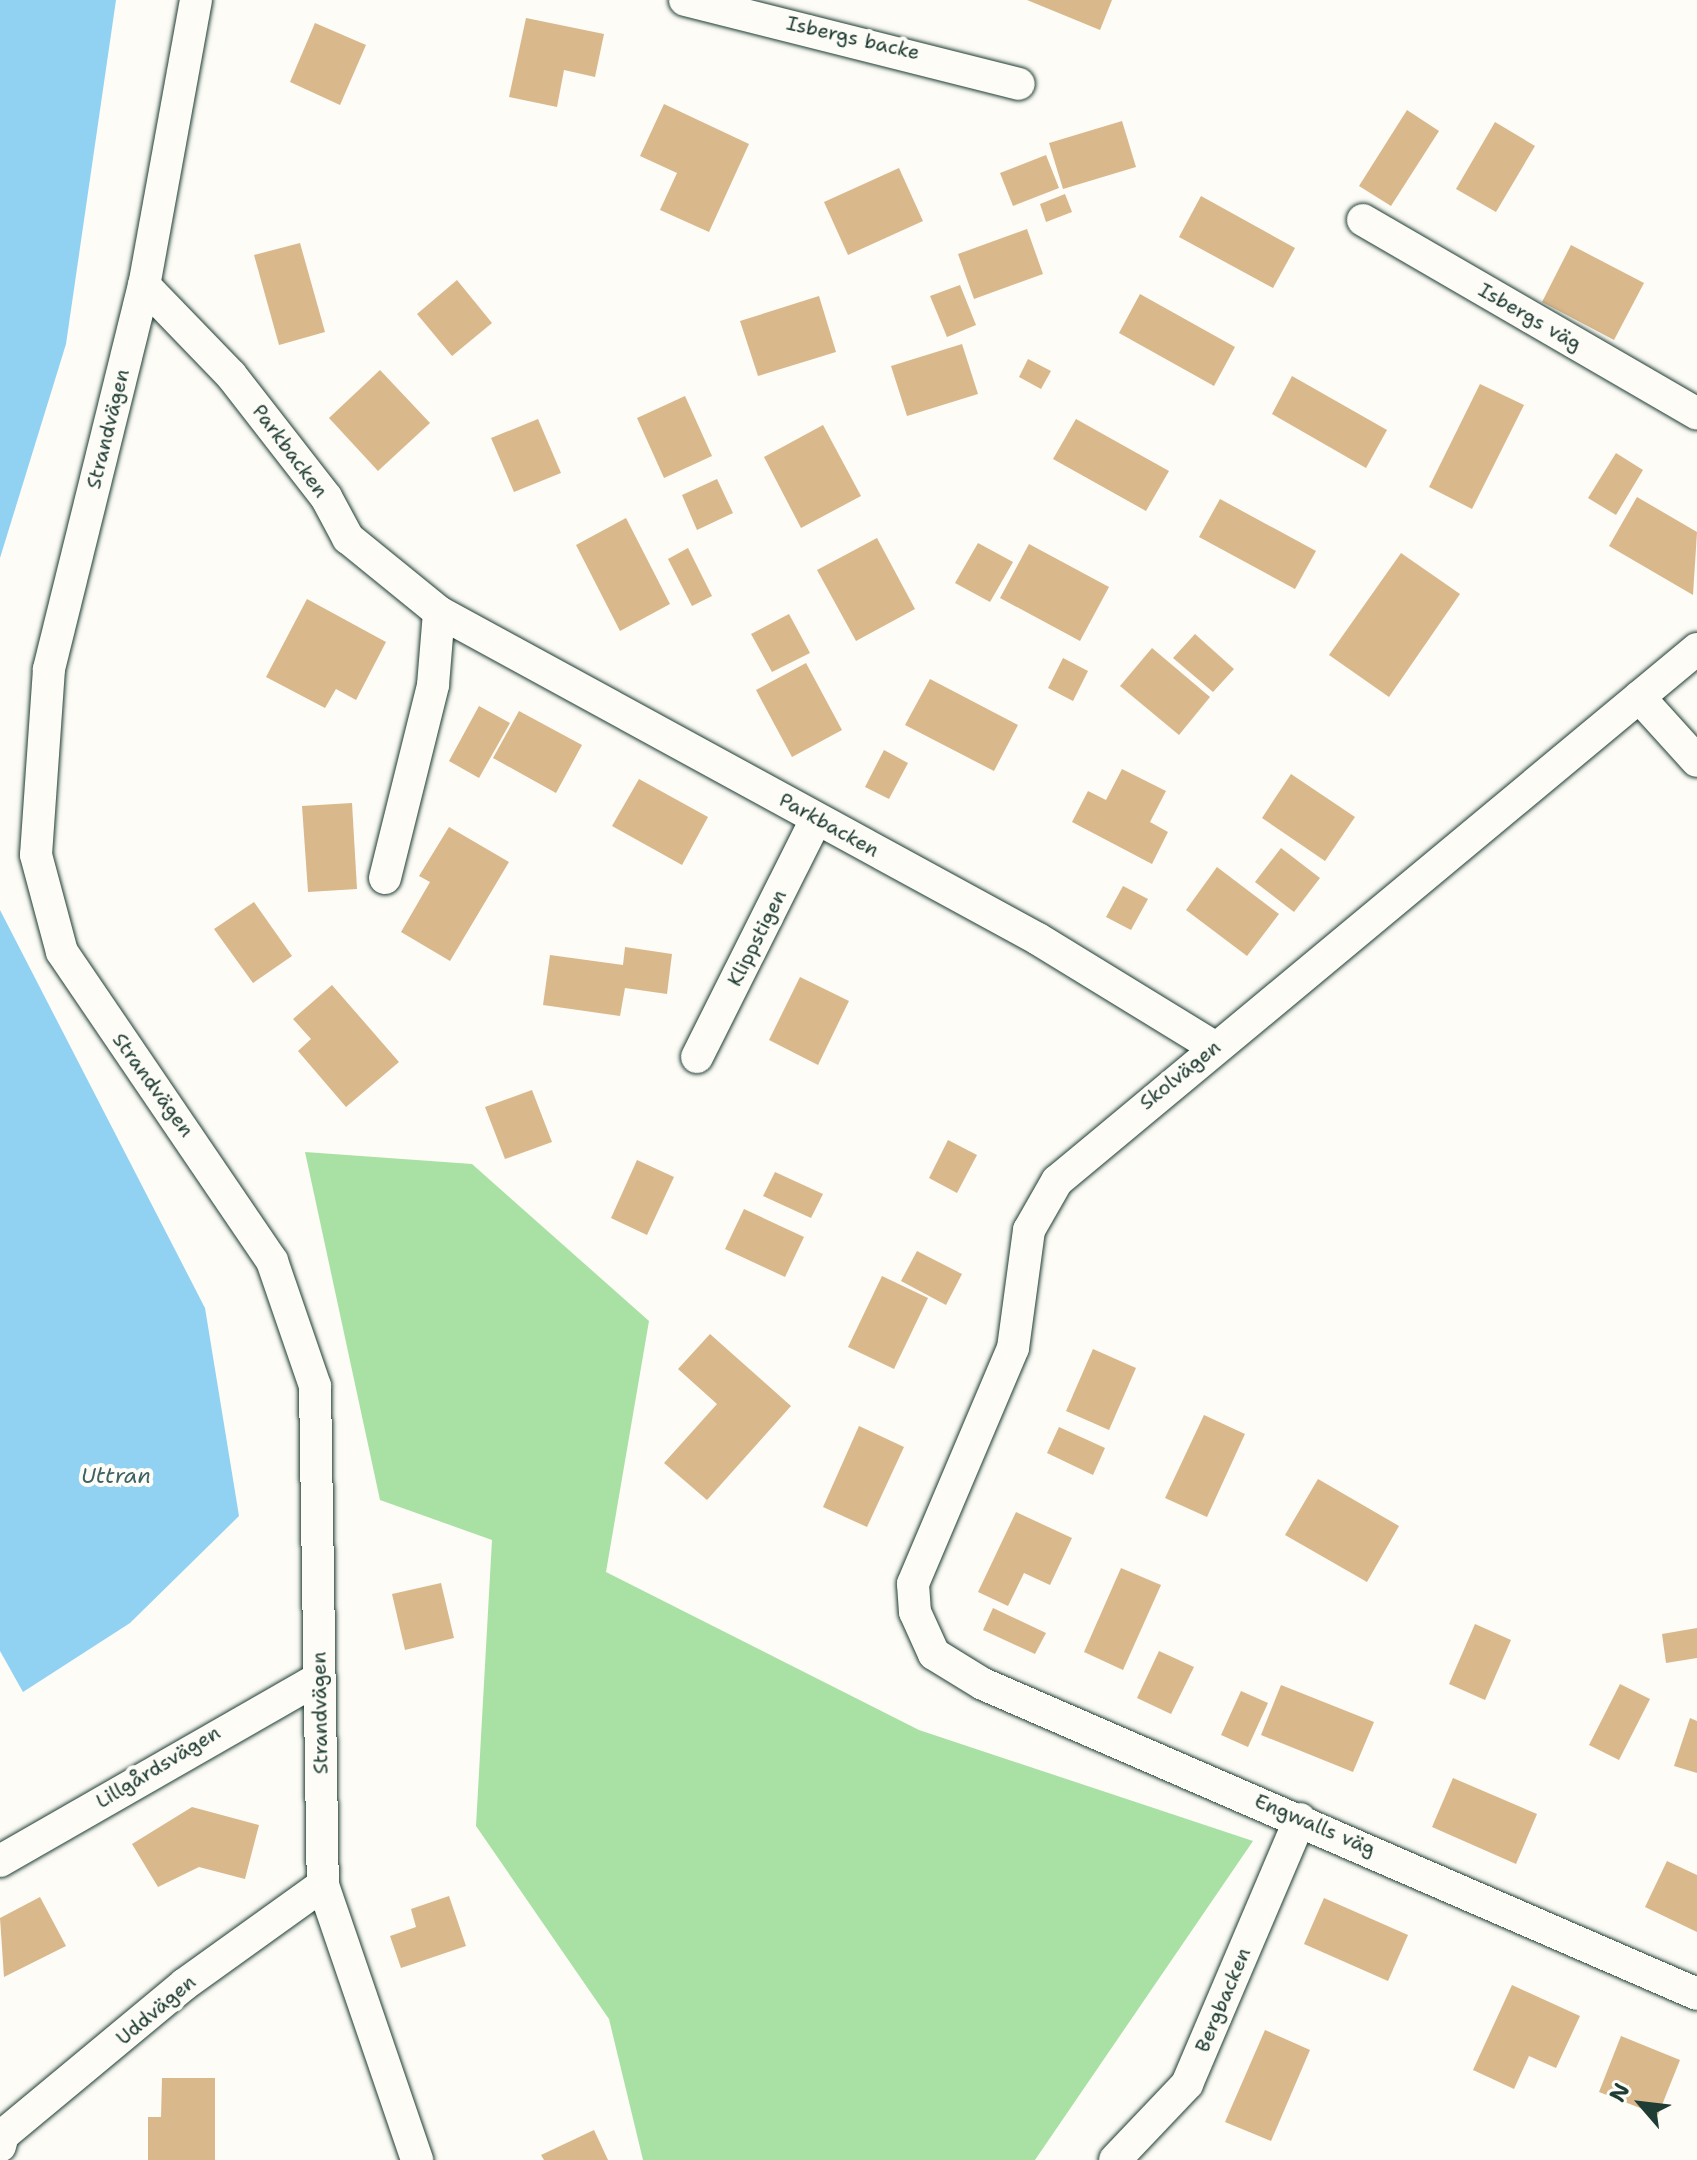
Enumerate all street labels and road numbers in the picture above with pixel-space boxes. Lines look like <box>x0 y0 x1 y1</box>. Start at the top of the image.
street label: Isbergs backe <box>784 11 922 65</box>
street label: Isbergs väg <box>1474 278 1586 356</box>
street label: Strandvägen <box>82 367 134 491</box>
street label: Parkbacken <box>247 400 333 502</box>
street label: Parkbacken <box>775 788 883 862</box>
street label: Klippstigen <box>722 886 792 990</box>
street label: Strandvägen <box>107 1028 199 1142</box>
street label: Skolvägen <box>1135 1035 1225 1115</box>
street label: Strandvägen <box>307 1651 333 1775</box>
street label: Lillgårdsvägen <box>92 1720 224 1814</box>
street label: Engwalls väg <box>1251 1789 1379 1861</box>
street label: Bergbacken <box>1190 1944 1256 2056</box>
street label: Uddvägen <box>111 1970 201 2050</box>

